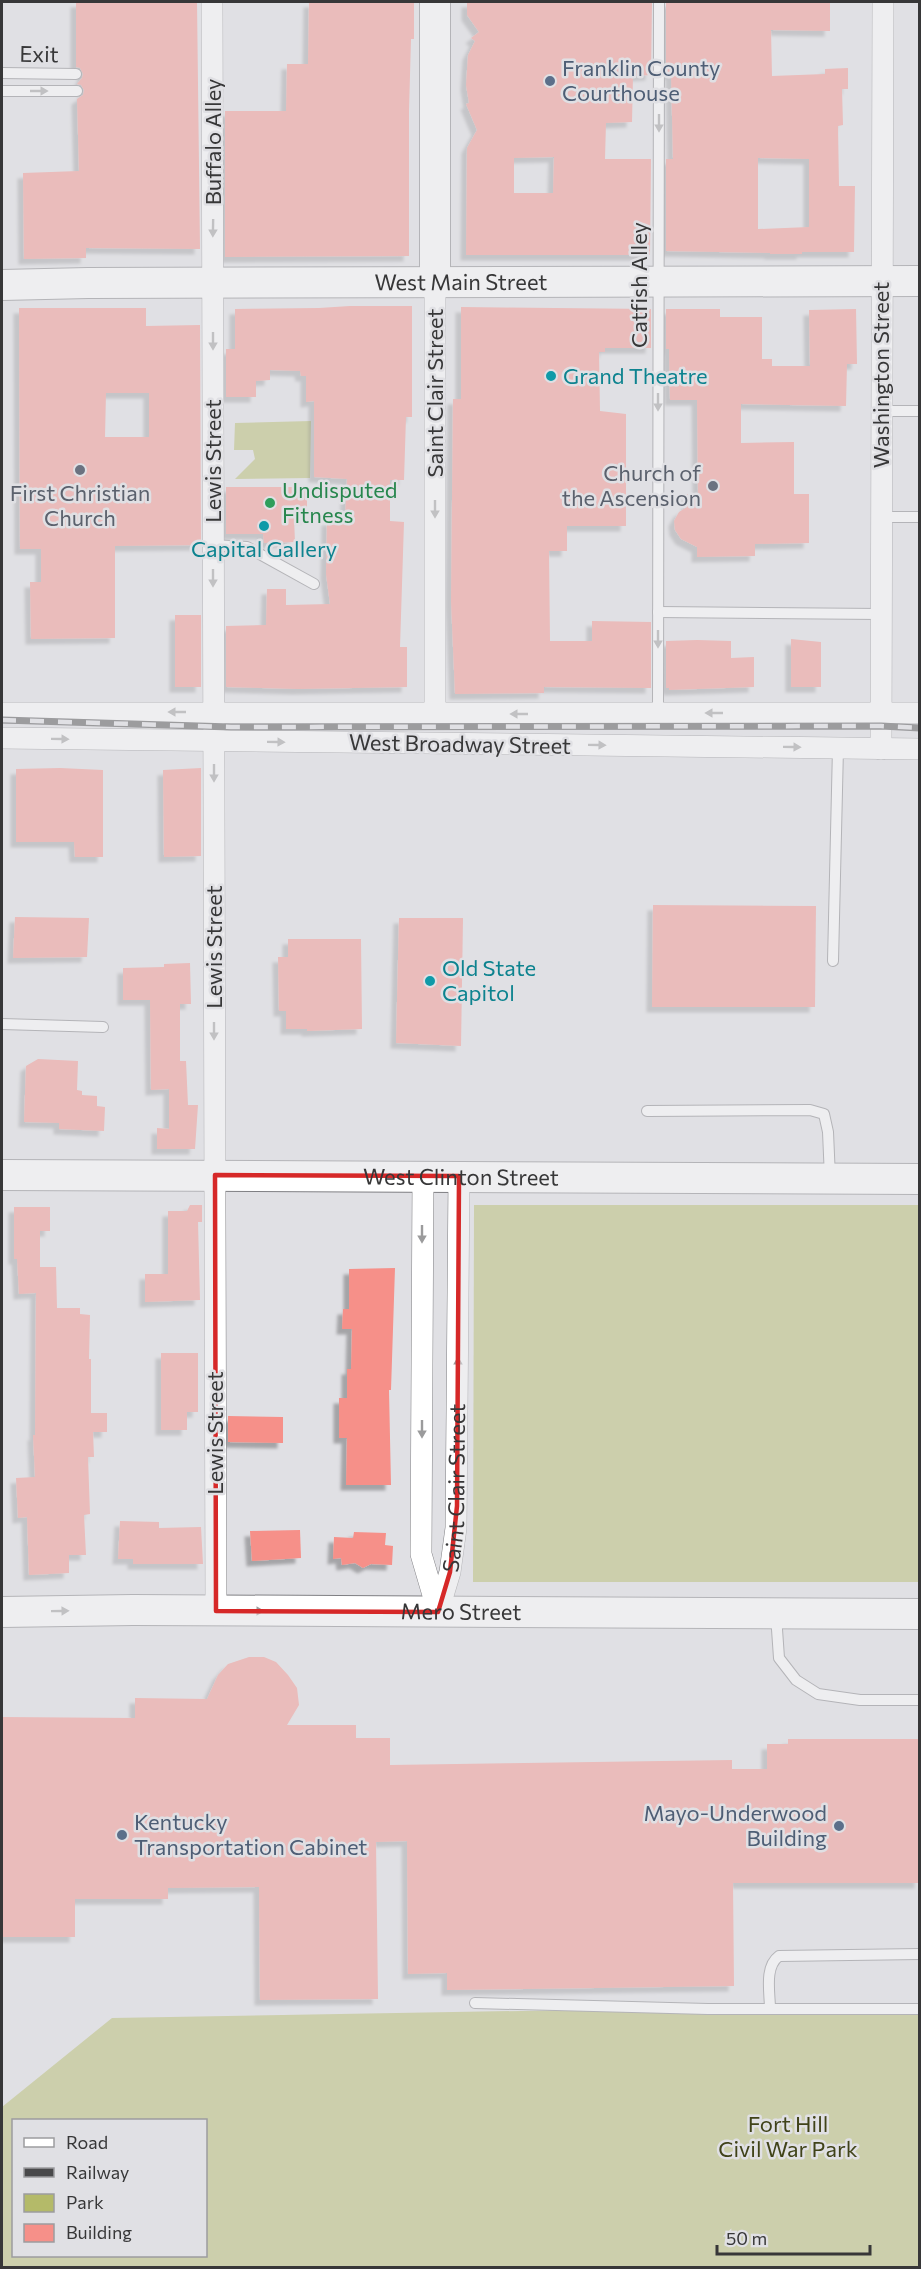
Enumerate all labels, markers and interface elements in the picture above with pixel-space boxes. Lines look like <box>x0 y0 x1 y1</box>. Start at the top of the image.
street label: Exit <box>19 40 59 67</box>
place label: Franklin County Courthouse <box>562 54 720 106</box>
marker: Franklin County Courthouse <box>543 74 557 88</box>
street label: Buffalo Alley <box>199 79 226 205</box>
one-way arrow <box>30 86 49 96</box>
one-way arrow <box>654 113 664 132</box>
one-way arrow <box>208 218 218 237</box>
street label: Catfish Alley <box>625 222 652 348</box>
street label: West Main Street <box>375 268 547 295</box>
street label: Washington Street <box>867 282 894 468</box>
street label: Saint Clair Street <box>421 309 448 477</box>
one-way arrow <box>208 332 218 351</box>
place label: Grand Theatre <box>563 362 708 389</box>
marker: Grand Theatre <box>544 369 558 383</box>
one-way arrow <box>653 392 663 411</box>
street label: Lewis Street <box>199 399 226 523</box>
place label: Church of the Ascension <box>562 459 701 511</box>
marker: First Christian Church <box>73 463 87 477</box>
place label: Undisputed Fitness <box>282 476 398 528</box>
place label: First Christian Church <box>10 479 150 531</box>
marker: Church of the Ascension <box>706 479 720 493</box>
marker: Undisputed Fitness <box>263 496 277 510</box>
one-way arrow <box>430 499 440 518</box>
marker: Capital Gallery <box>257 519 271 533</box>
place label: Capital Gallery <box>191 535 337 562</box>
one-way arrow <box>208 569 218 588</box>
one-way arrow <box>653 629 663 648</box>
one-way arrow <box>168 707 187 717</box>
one-way arrow <box>705 708 724 718</box>
one-way arrow <box>510 709 529 718</box>
street label: West Broadway Street <box>349 728 571 759</box>
one-way arrow <box>50 734 69 744</box>
one-way arrow <box>266 737 285 747</box>
one-way arrow <box>587 740 606 750</box>
one-way arrow <box>782 742 801 752</box>
one-way arrow <box>209 764 219 783</box>
street label: Lewis Street <box>200 885 227 1009</box>
place label: Old State Capitol <box>442 954 536 1006</box>
marker: Old State Capitol <box>423 974 437 988</box>
one-way arrow <box>209 1022 219 1041</box>
street label: West Clinton Street <box>363 1163 559 1190</box>
one-way arrow <box>417 1225 427 1244</box>
one-way arrow <box>453 1357 463 1376</box>
street label: Lewis Street <box>201 1371 228 1495</box>
street label: Saint Clair Street <box>436 1404 470 1574</box>
one-way arrow <box>417 1420 427 1439</box>
street label: Mero Street <box>401 1597 521 1625</box>
one-way arrow <box>50 1606 69 1616</box>
one-way arrow <box>245 1606 264 1616</box>
place label: Mayo-Underwood Building <box>643 1799 827 1851</box>
place label: Kentucky Transportation Cabinet <box>134 1808 367 1860</box>
marker: Mayo-Underwood Building <box>832 1819 846 1833</box>
marker: Kentucky Transportation Cabinet <box>115 1828 129 1842</box>
park label: Fort Hill Civil War Park <box>718 2110 858 2162</box>
legend <box>12 2119 207 2257</box>
text: Road <box>66 2131 108 2153</box>
text: Railway <box>66 2161 129 2183</box>
text: Park <box>66 2191 104 2213</box>
scale bar <box>717 2218 870 2256</box>
text: Building <box>66 2221 132 2243</box>
text: 50 m <box>726 2227 767 2249</box>

